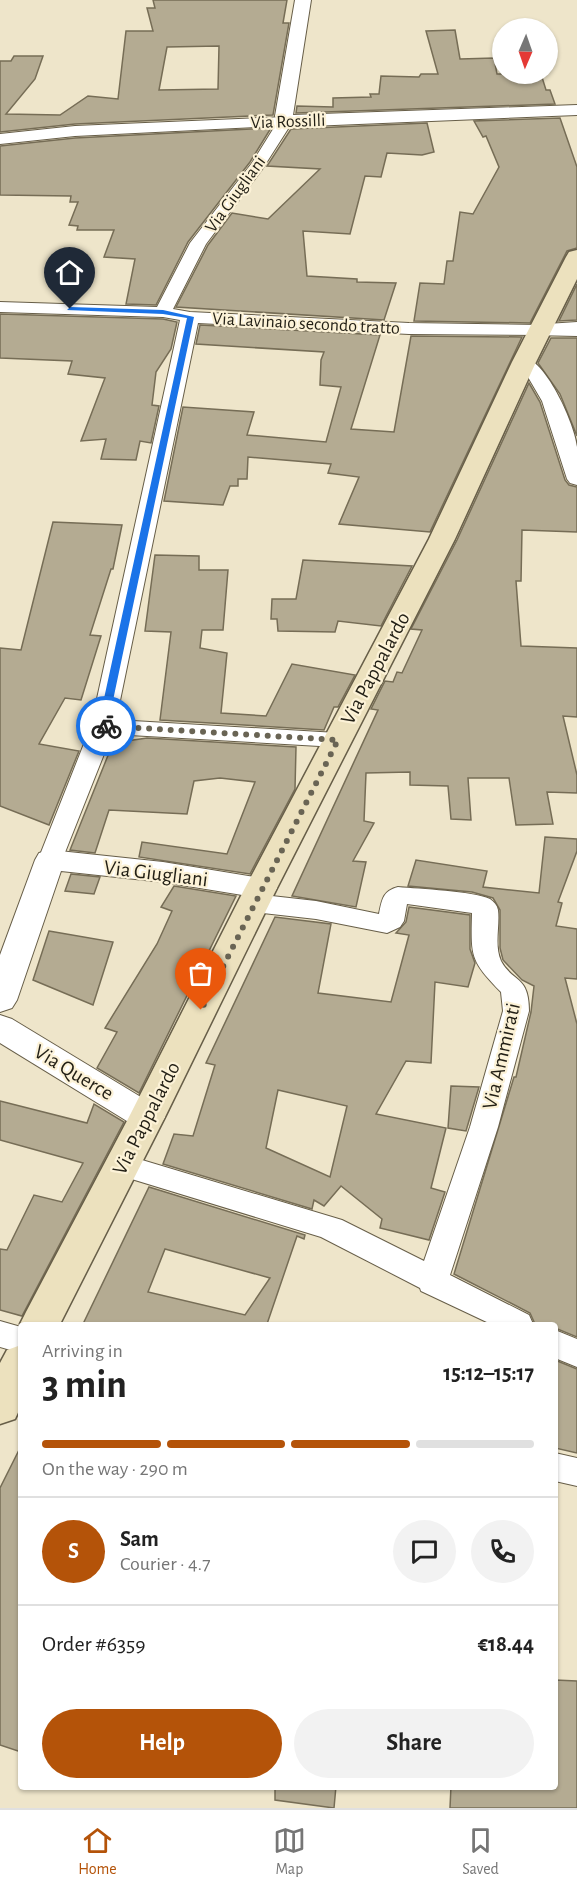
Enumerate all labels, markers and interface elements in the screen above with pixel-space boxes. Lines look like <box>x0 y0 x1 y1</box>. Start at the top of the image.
north arrow <box>492 18 558 84</box>
map controls <box>492 18 558 84</box>
street label: Via Rossilli <box>250 112 326 132</box>
street label: Via Giugliani <box>202 153 269 236</box>
pin <box>44 247 95 309</box>
icon: home <box>53 256 86 289</box>
street label: Via Lavinaio secondo tratto <box>212 310 400 338</box>
street label: Via Pappalardo <box>337 609 414 728</box>
courier <box>76 696 136 756</box>
icon: bike <box>90 710 123 743</box>
street label: Via Giugliani <box>103 857 209 890</box>
pin <box>175 948 226 1010</box>
icon: bag <box>184 957 217 990</box>
street label: Via Ammirati <box>479 1001 524 1111</box>
street label: Via Querce <box>30 1041 117 1104</box>
street label: Via Pappalardo <box>109 1058 184 1178</box>
text: Arriving in <box>42 1341 123 1361</box>
text: 15:12–15:17 <box>443 1362 534 1384</box>
text: 3 min <box>42 1366 127 1405</box>
text: On the way · 290 m <box>42 1459 188 1479</box>
button: chat <box>393 1520 456 1583</box>
button: phone <box>471 1520 534 1583</box>
text: Sam <box>120 1528 159 1550</box>
text: S <box>68 1540 79 1562</box>
text: Courier · 4.7 <box>120 1554 211 1574</box>
text: Order #6359 <box>42 1633 146 1655</box>
text: €18.44 <box>478 1633 534 1655</box>
button: Help <box>42 1709 282 1778</box>
button: Share <box>294 1709 534 1778</box>
tab: Home <box>78 1824 117 1879</box>
tab: Map <box>273 1824 306 1879</box>
tab: Saved <box>462 1824 499 1879</box>

